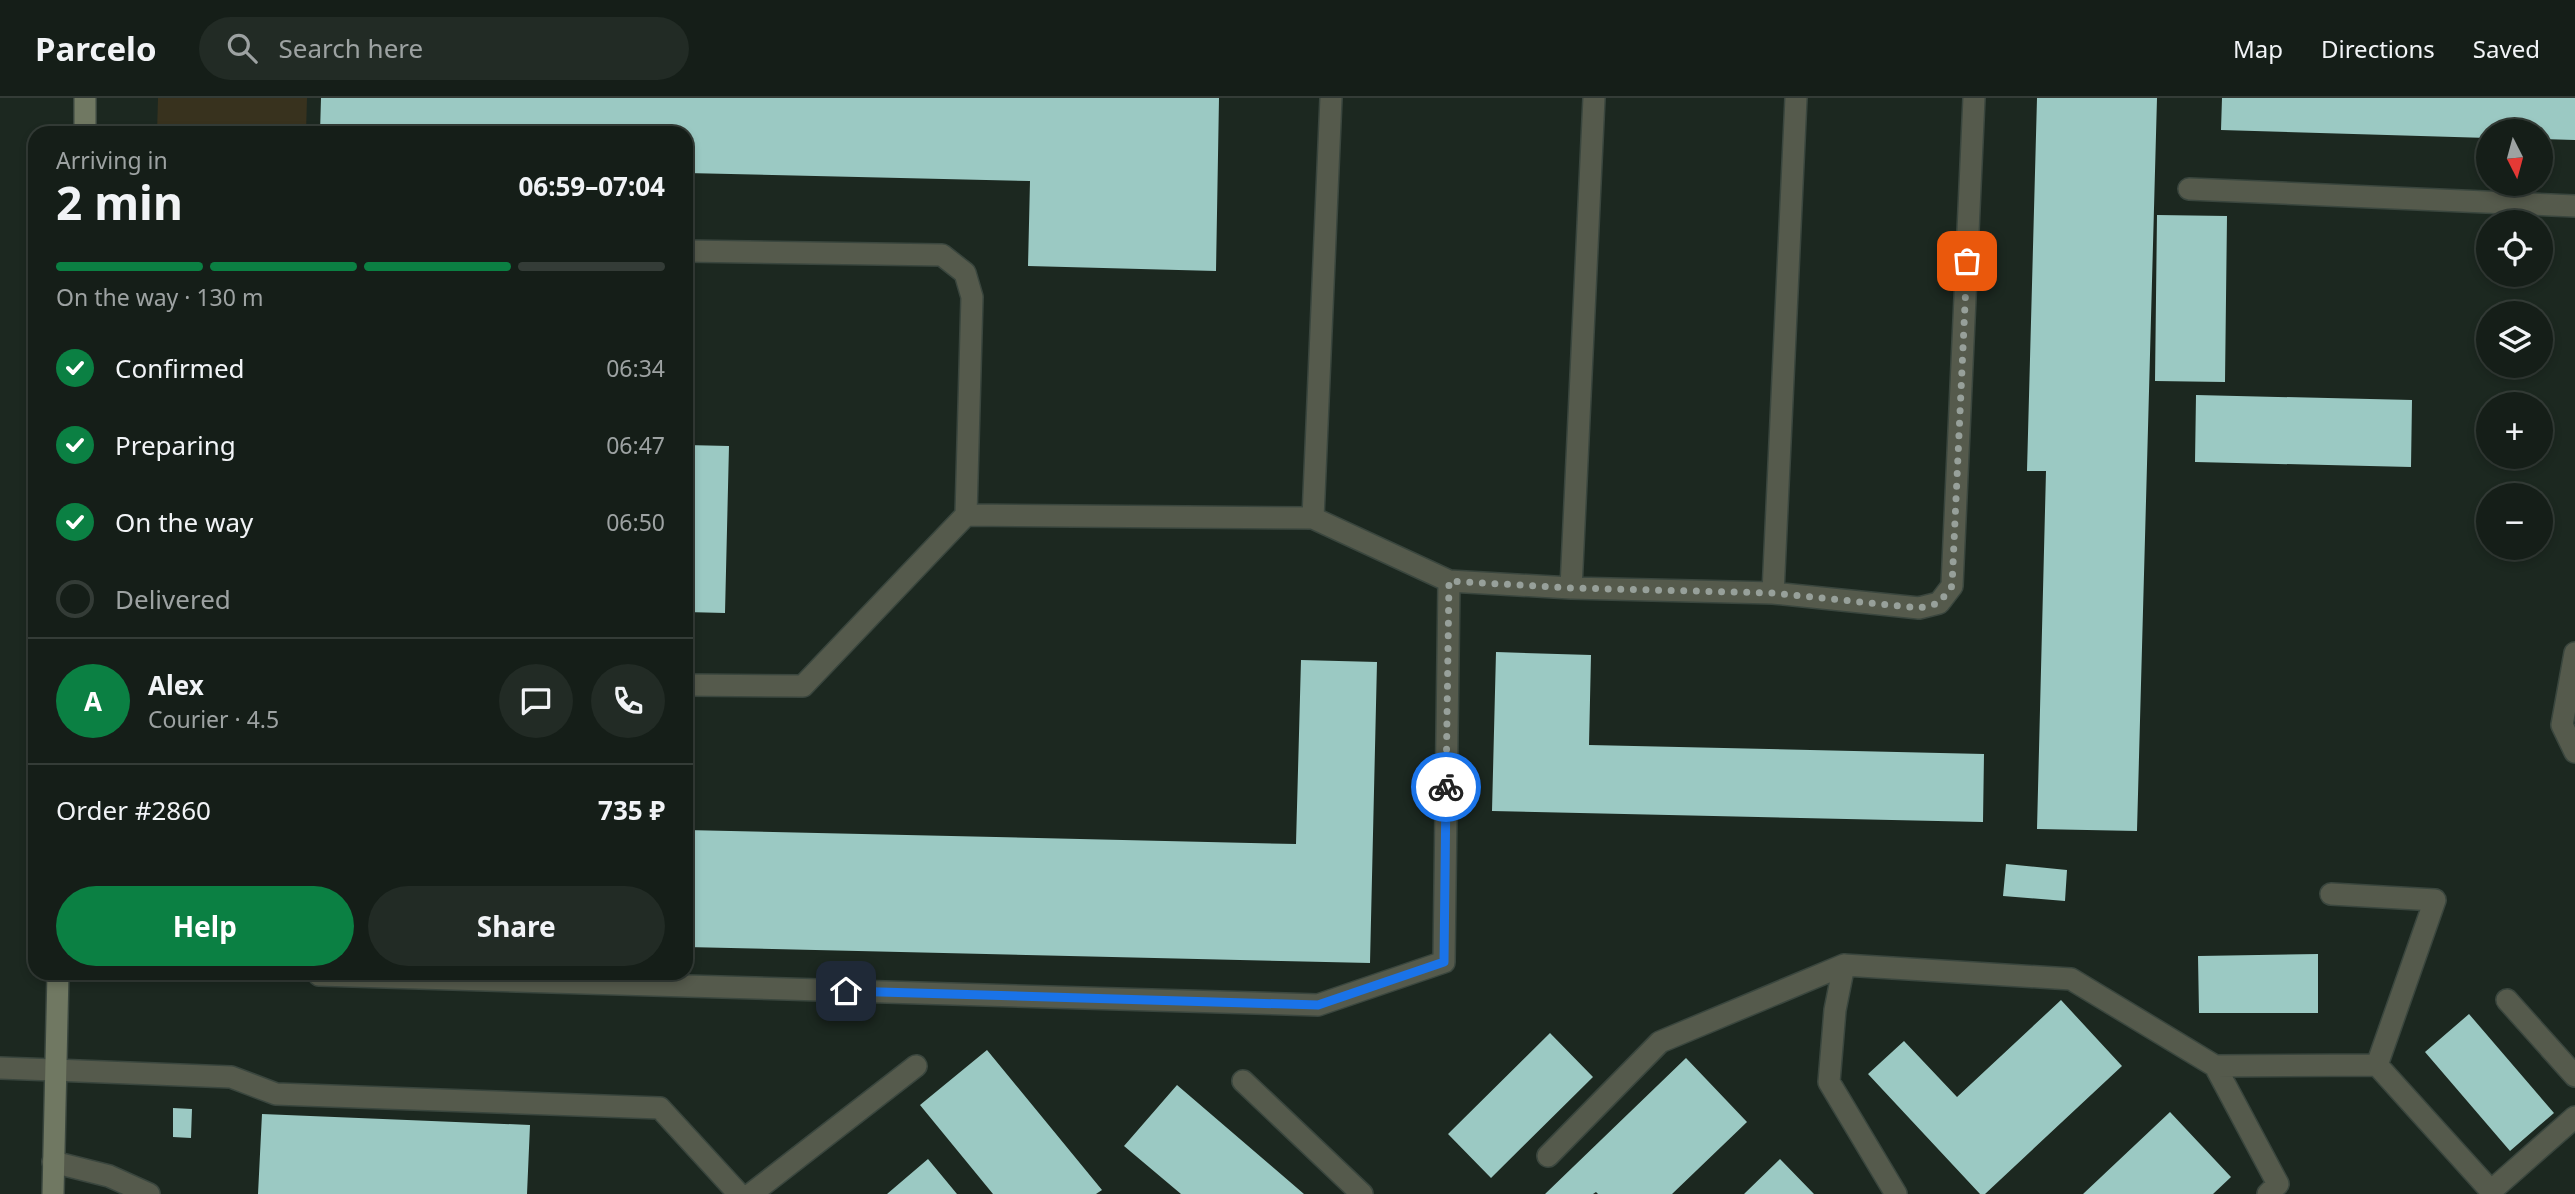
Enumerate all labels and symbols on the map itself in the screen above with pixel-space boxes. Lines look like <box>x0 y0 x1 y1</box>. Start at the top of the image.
north arrow <box>2476 119 2553 196</box>
pin <box>1937 231 1997 291</box>
courier <box>1411 752 1481 822</box>
pin <box>816 961 876 1021</box>

